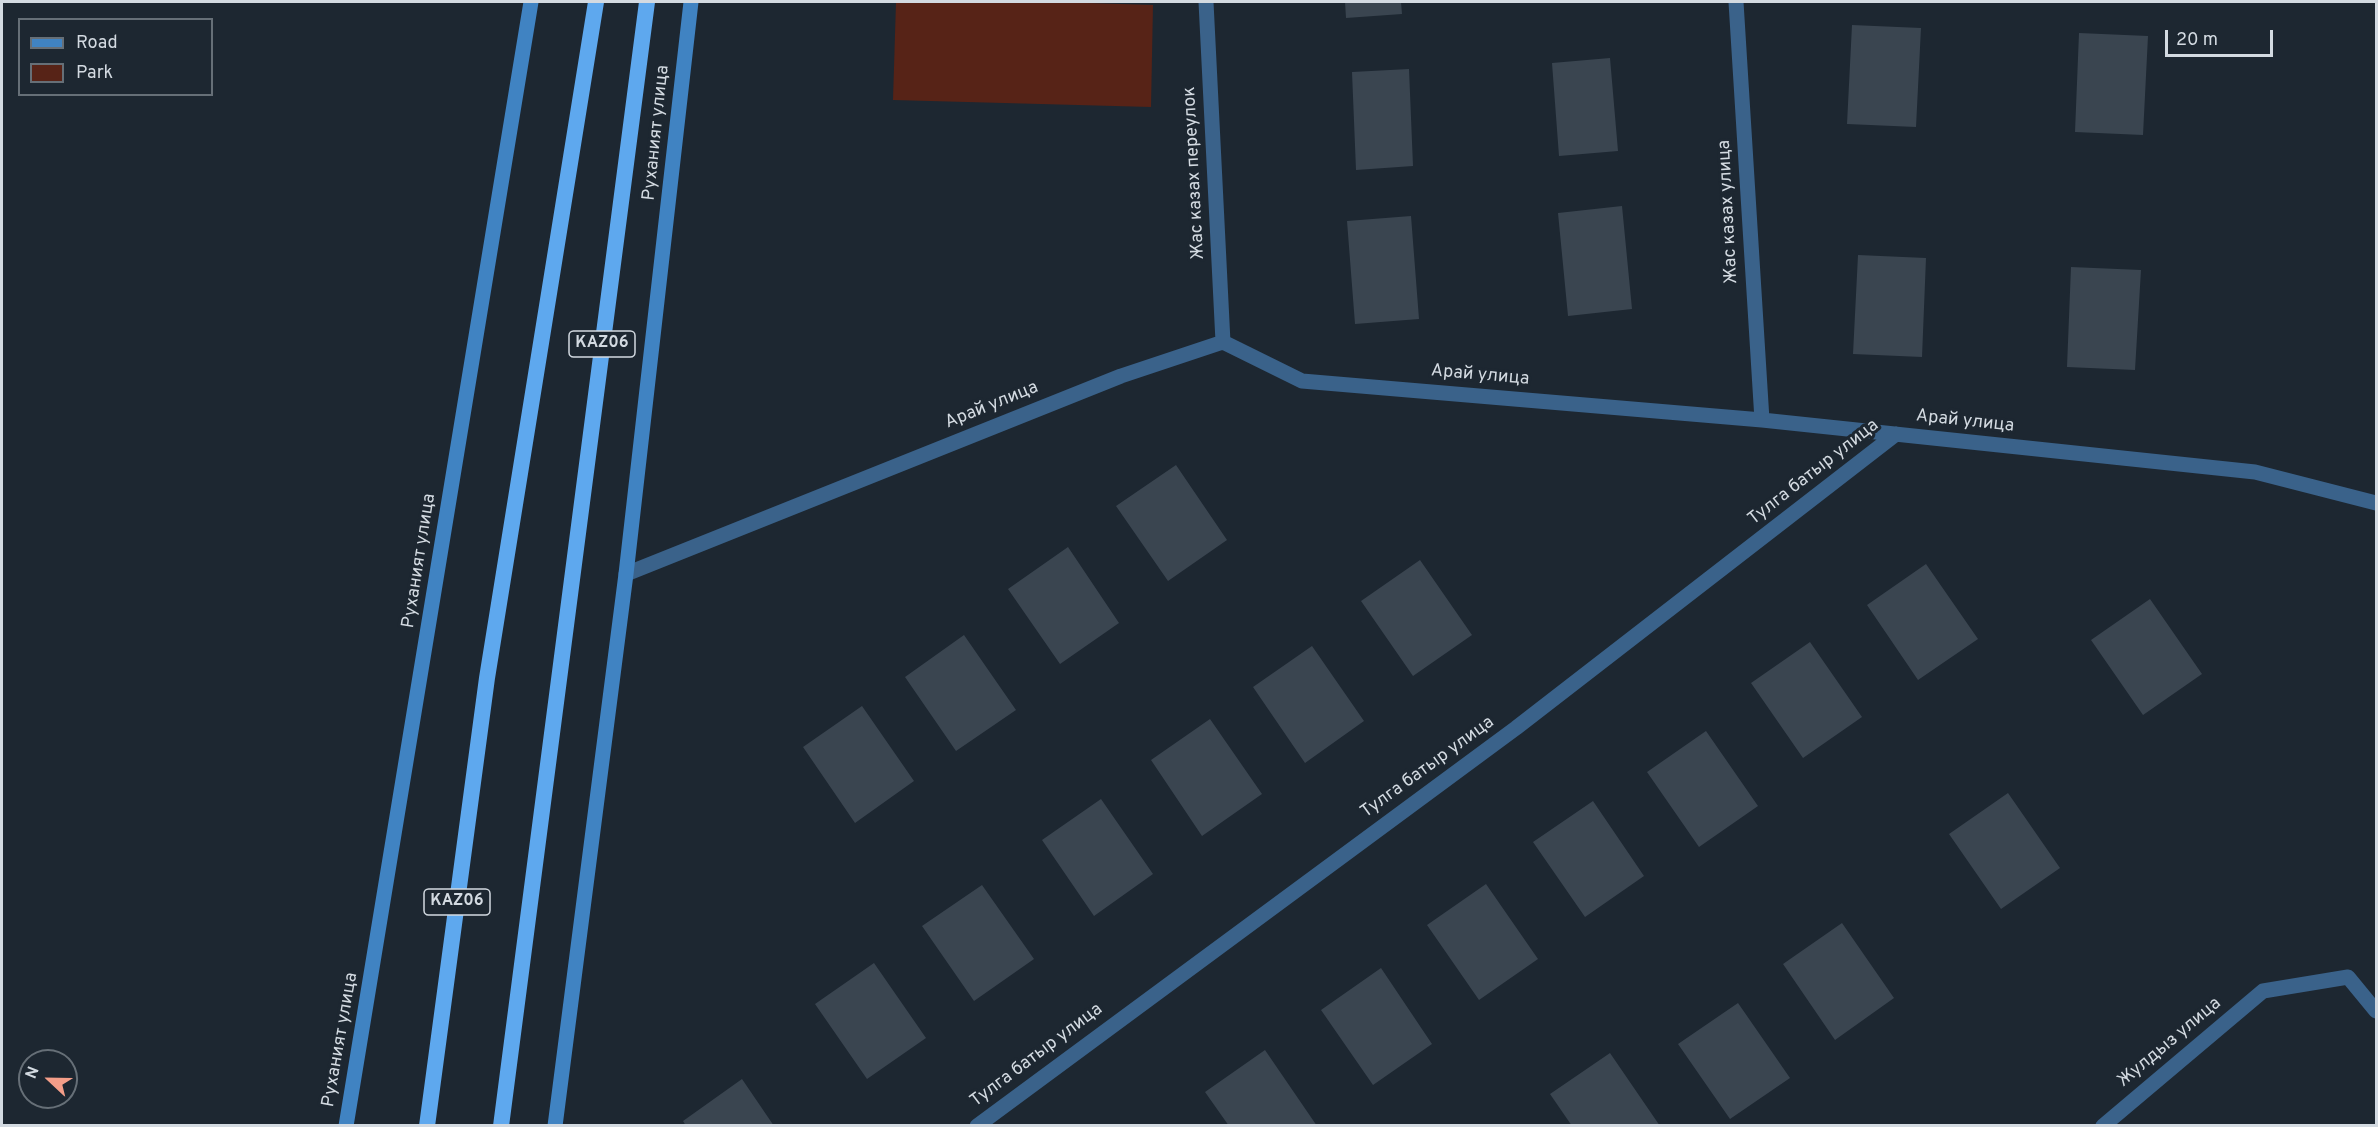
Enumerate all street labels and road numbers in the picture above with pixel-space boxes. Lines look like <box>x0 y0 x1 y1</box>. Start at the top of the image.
street label: Руханият улица <box>639 64 675 202</box>
street label: Жас казах переулок <box>1180 86 1210 260</box>
street label: Жас казах улица <box>1714 139 1744 285</box>
road number: KАZ06 <box>569 331 635 357</box>
street label: Арай улица <box>1430 361 1530 391</box>
street label: Арай улица <box>942 377 1042 435</box>
street label: Арай улица <box>1915 406 2015 438</box>
street label: Тулга батыр улица <box>1744 415 1884 531</box>
street label: Руханият улица <box>399 492 441 630</box>
street label: Тулга батыр улица <box>1357 712 1499 824</box>
road number: KАZ06 <box>424 889 490 915</box>
street label: Руханият улица <box>319 971 363 1109</box>
street label: Жулдыз улица <box>2114 993 2226 1093</box>
street label: Тулга батыр улица <box>967 999 1107 1113</box>

